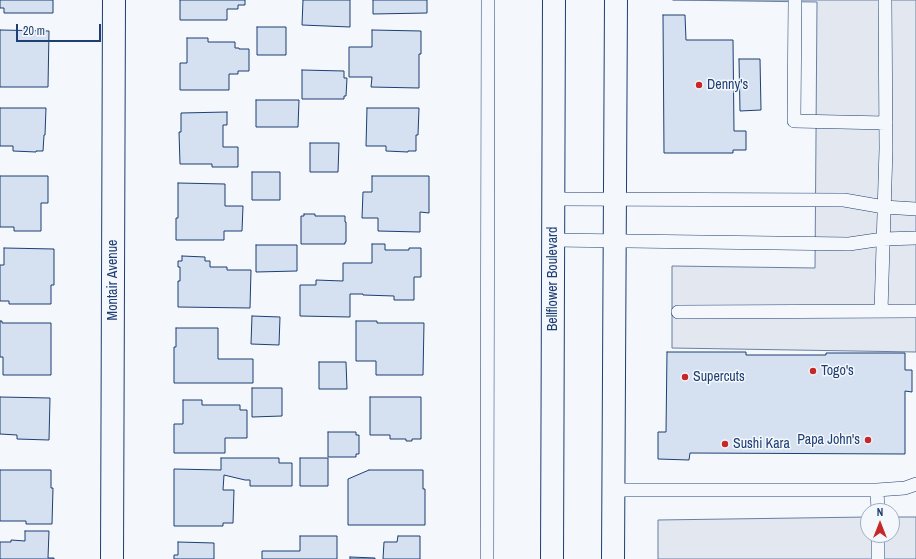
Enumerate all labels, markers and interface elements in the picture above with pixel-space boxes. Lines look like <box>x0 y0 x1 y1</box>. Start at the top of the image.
scale bar <box>18 16 103 42</box>
text: 20 m <box>23 23 45 39</box>
place label: Denny's <box>707 77 748 93</box>
marker: Denny's <box>694 80 704 90</box>
street label: Bellflower Boulevard <box>545 227 561 331</box>
street label: Montair Avenue <box>105 240 121 320</box>
place label: Togo's <box>821 363 854 379</box>
marker: Togo's <box>808 366 818 376</box>
place label: Supercuts <box>693 369 745 385</box>
marker: Supercuts <box>680 372 690 382</box>
place label: Papa John's <box>797 432 860 448</box>
marker: Papa John's <box>863 435 873 445</box>
place label: Sushi Kara <box>733 436 790 452</box>
marker: Sushi Kara <box>720 439 730 449</box>
north arrow <box>860 503 900 543</box>
text: N <box>877 505 883 519</box>

